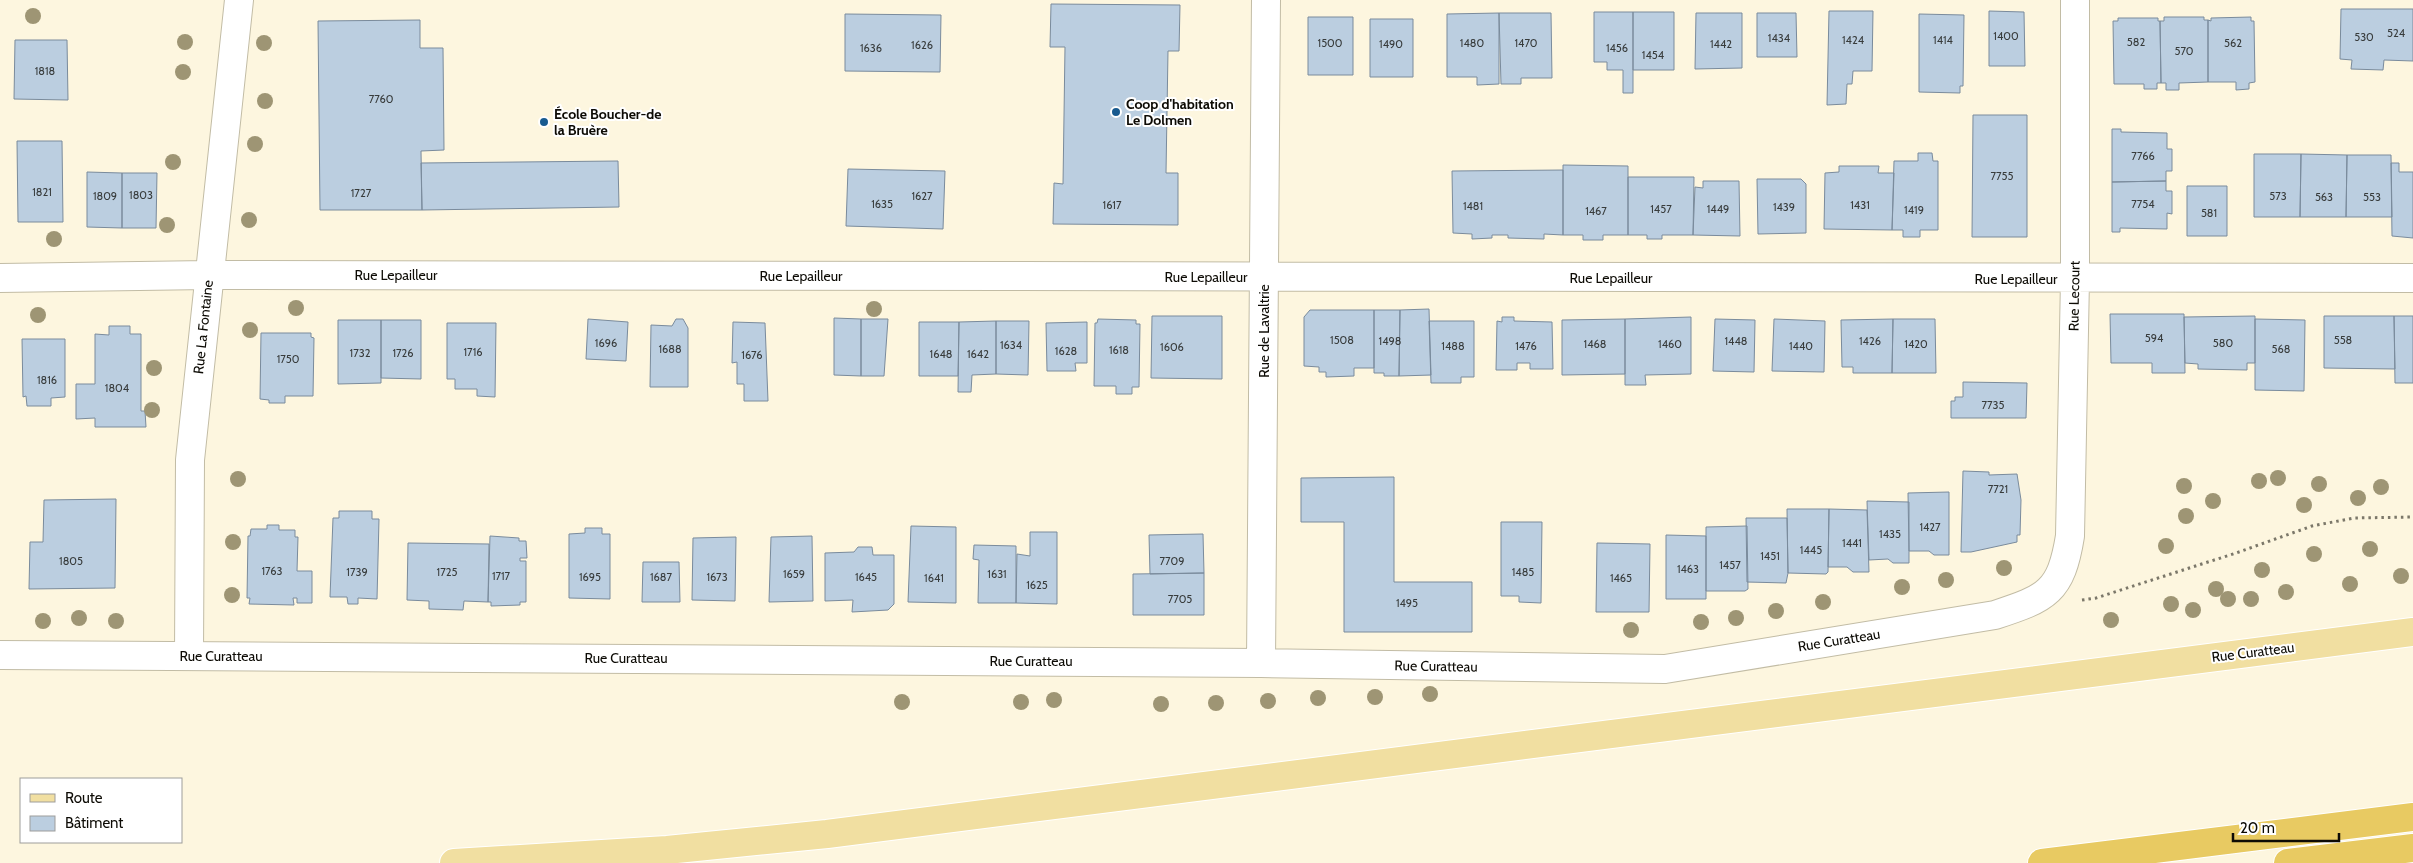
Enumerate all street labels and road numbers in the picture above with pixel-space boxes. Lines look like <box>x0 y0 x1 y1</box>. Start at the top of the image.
street label: Rue Lecourt <box>2064 260 2084 331</box>
street label: Rue Lepailleur <box>355 266 438 284</box>
street label: Rue Lepailleur <box>760 267 843 285</box>
street label: Rue Lepailleur <box>1165 268 1248 286</box>
street label: Rue Lepailleur <box>1570 269 1653 287</box>
street label: Rue Lepailleur <box>1975 270 2058 288</box>
street label: Rue La Fontaine <box>189 279 217 375</box>
street label: Rue de Lavaltrie <box>1255 284 1273 378</box>
street label: Rue Curatteau <box>1797 625 1881 655</box>
street label: Rue Curatteau <box>2211 638 2295 666</box>
street label: Rue Curatteau <box>179 647 263 665</box>
street label: Rue Curatteau <box>584 649 668 667</box>
street label: Rue Curatteau <box>989 652 1073 670</box>
street label: Rue Curatteau <box>1394 656 1478 676</box>

